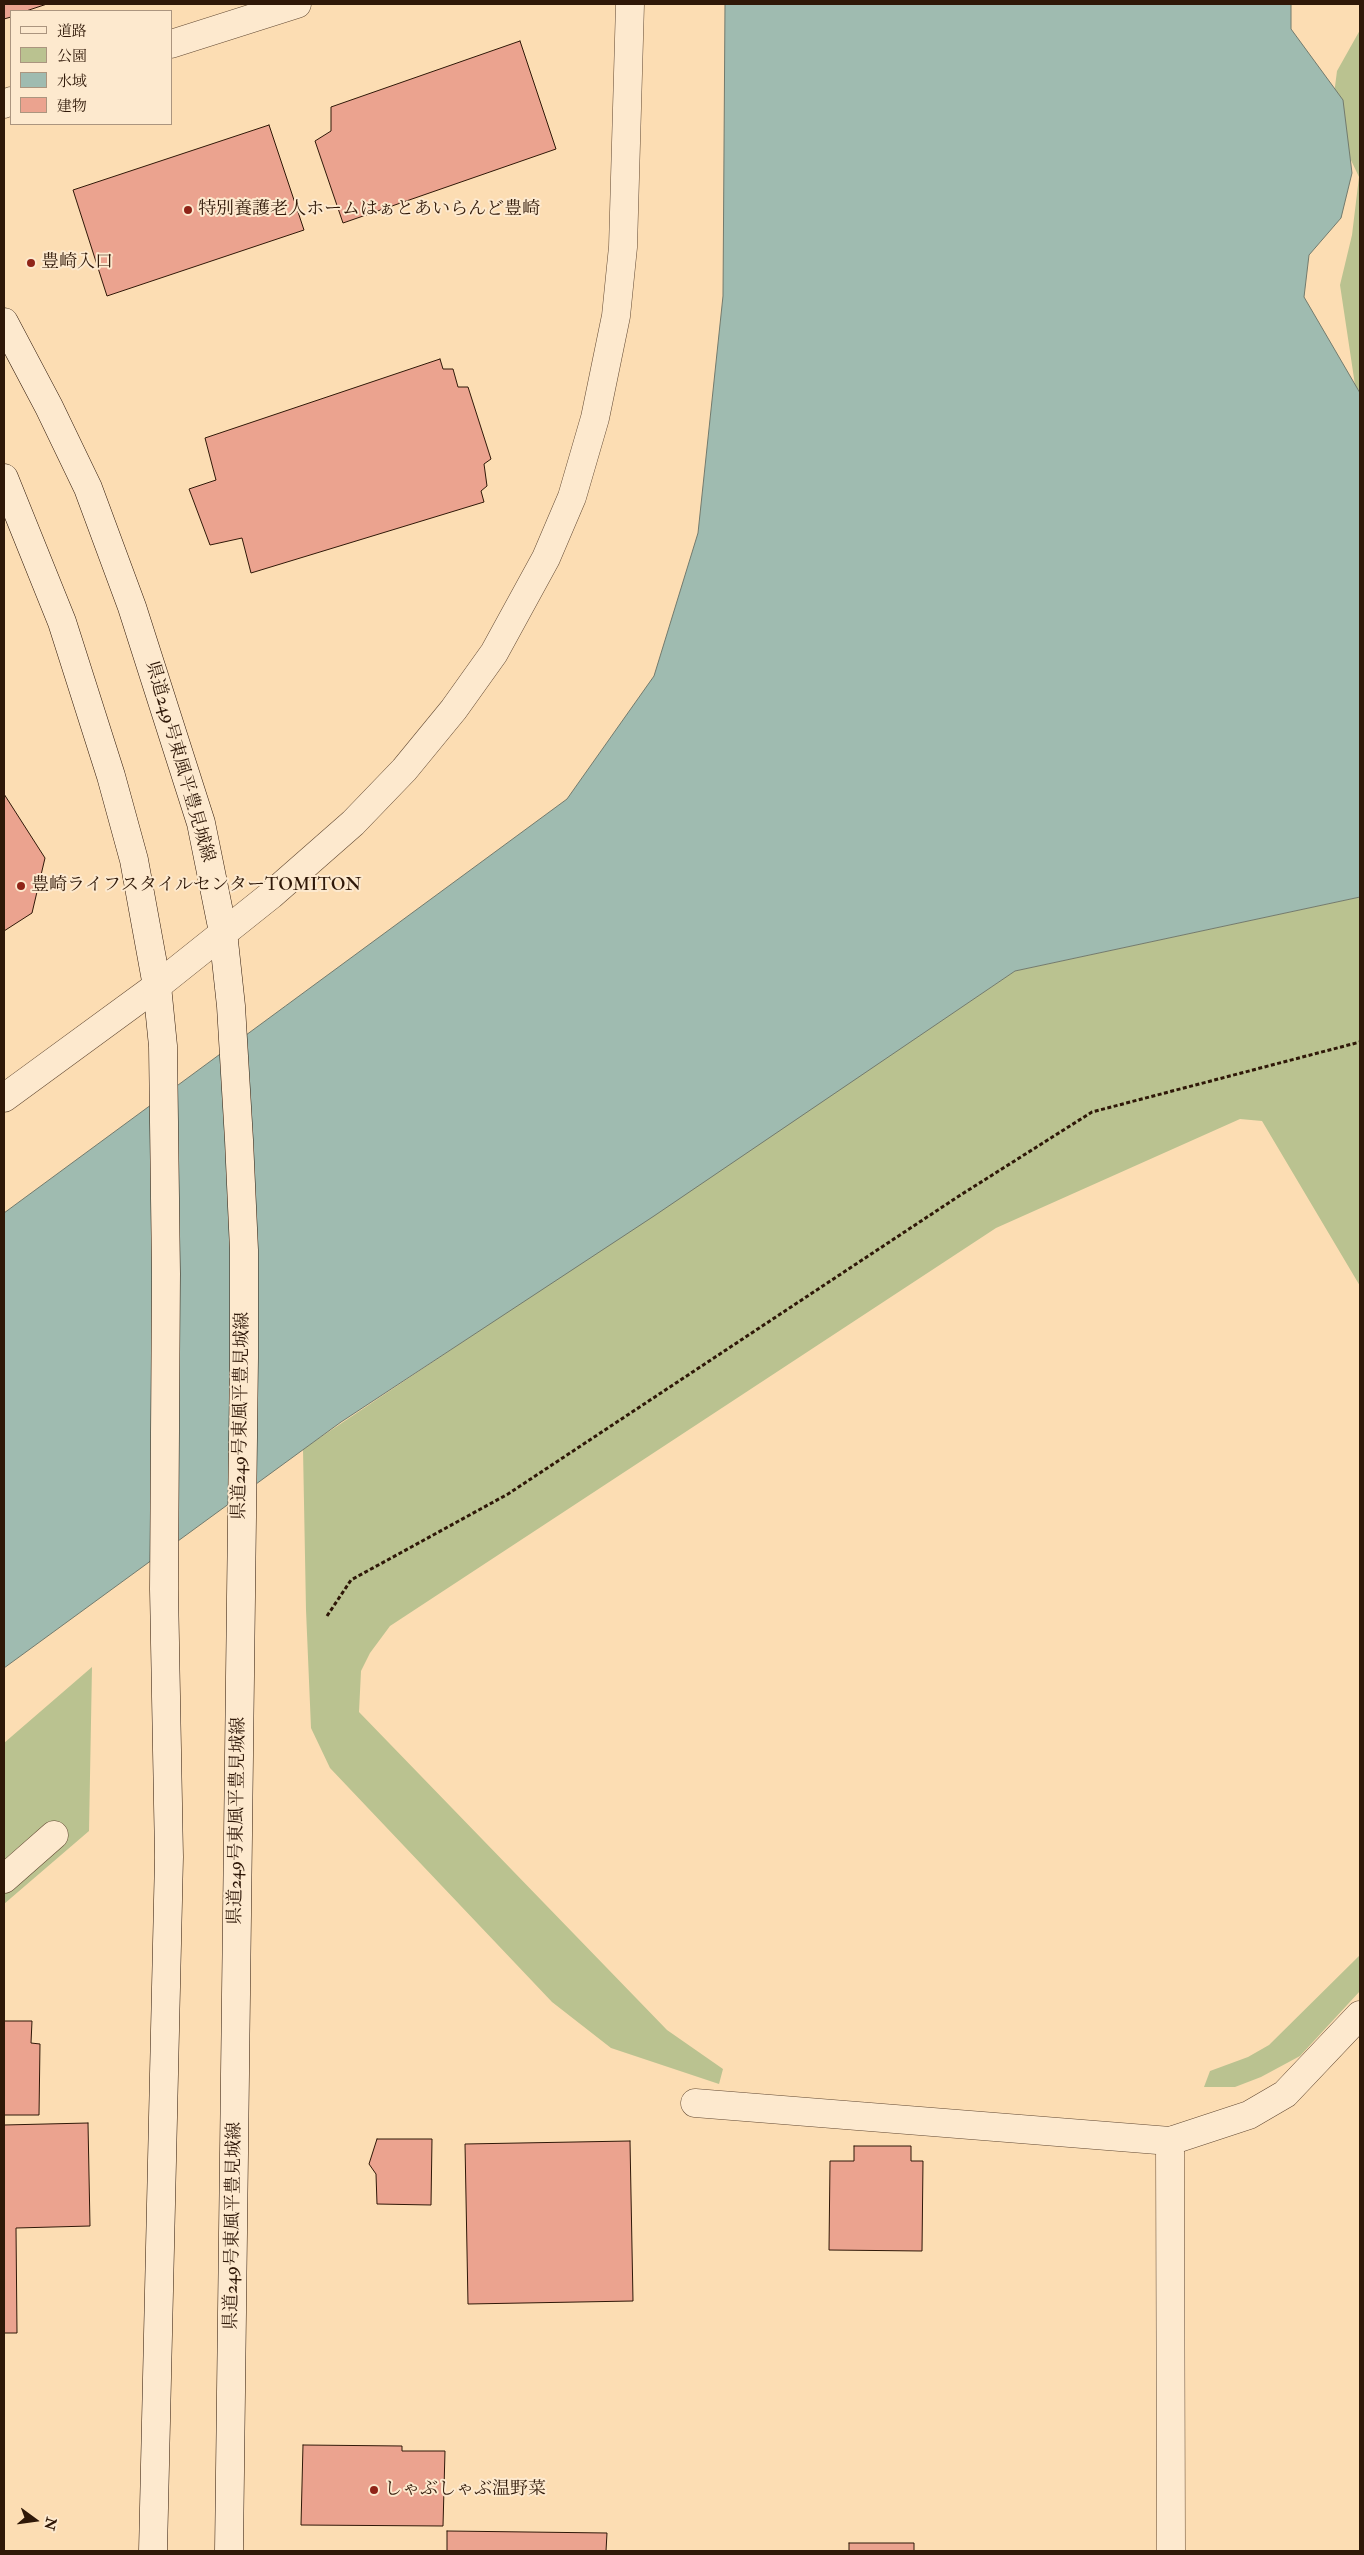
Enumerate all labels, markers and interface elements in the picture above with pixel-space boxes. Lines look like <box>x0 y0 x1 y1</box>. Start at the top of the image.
legend <box>10 10 172 125</box>
text: 道路 <box>57 22 87 41</box>
text: 公園 <box>57 47 87 66</box>
text: 水域 <box>57 72 87 91</box>
text: 建物 <box>57 97 87 116</box>
place label: 特別養護老人ホームはぁとあいらんど豊崎 <box>198 199 540 221</box>
marker: 特別養護老人ホームはぁとあいらんど豊崎 <box>182 204 194 216</box>
place label: 豊崎入口 <box>41 252 113 274</box>
marker: 豊崎入口 <box>25 257 37 269</box>
street label: 県道249号東風平豊見城線 <box>140 659 218 865</box>
place label: 豊崎ライフスタイルセンターTOMITON <box>31 875 361 897</box>
marker: 豊崎ライフスタイルセンターTOMITON <box>15 880 27 892</box>
street label: 県道249号東風平豊見城線 <box>229 1312 255 1520</box>
street label: 県道249号東風平豊見城線 <box>225 1717 251 1925</box>
street label: 県道249号東風平豊見城線 <box>221 2122 247 2330</box>
place label: しゃぶしゃぶ温野菜 <box>384 2479 546 2501</box>
marker: しゃぶしゃぶ温野菜 <box>368 2484 380 2496</box>
north arrow <box>10 2495 60 2545</box>
text: N <box>40 2516 60 2532</box>

